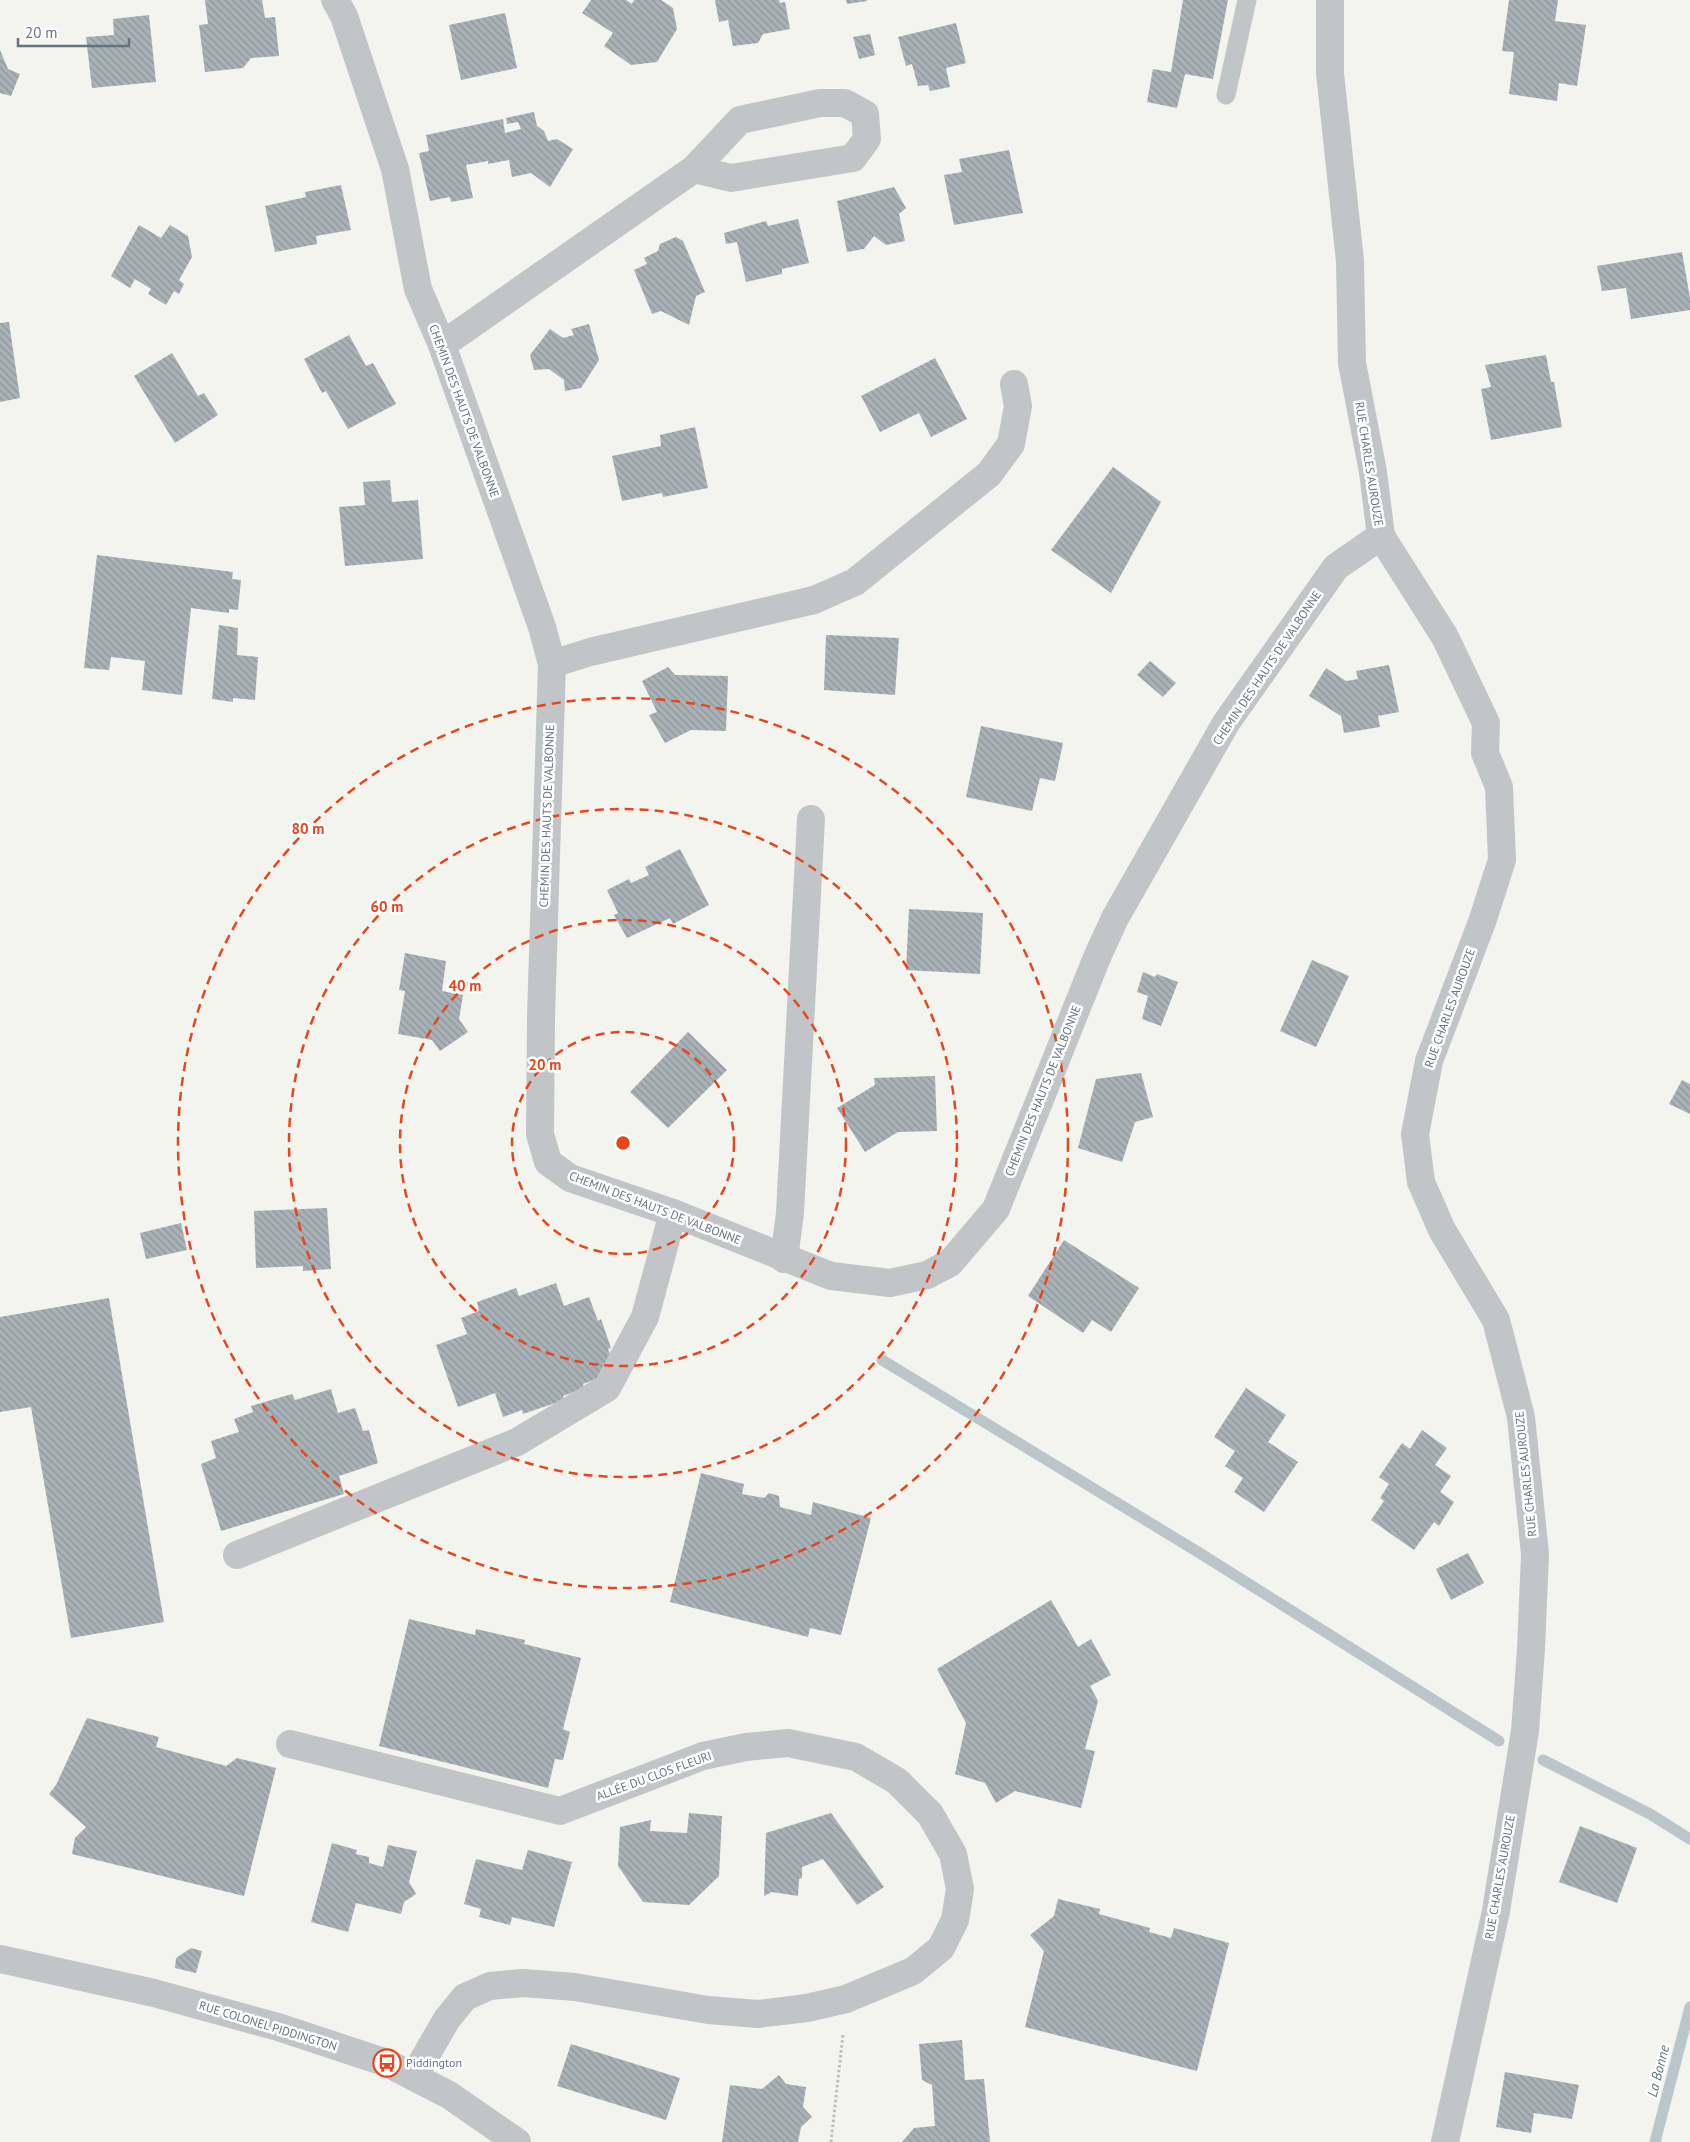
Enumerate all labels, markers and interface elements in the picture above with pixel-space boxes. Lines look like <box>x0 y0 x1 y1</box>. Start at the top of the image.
scale bar <box>18 15 129 47</box>
text: 20 m <box>25 23 58 42</box>
street label: CHEMIN DES HAUTS DE VALBONNE <box>426 322 503 499</box>
street label: RUE CHARLES AUROUZE <box>1352 401 1387 527</box>
street label: CHEMIN DES HAUTS DE VALBONNE <box>1209 588 1324 748</box>
street label: CHEMIN DES HAUTS DE VALBONNE <box>536 724 557 908</box>
text: 80 m <box>292 819 324 838</box>
text: 60 m <box>371 897 403 916</box>
street label: RUE CHARLES AUROUZE <box>1421 946 1478 1070</box>
text: 40 m <box>449 976 481 995</box>
street label: CHEMIN DES HAUTS DE VALBONNE <box>1001 1003 1084 1178</box>
text: 20 m <box>529 1055 561 1074</box>
centre of rings <box>614 1134 632 1152</box>
street label: CHEMIN DES HAUTS DE VALBONNE <box>567 1168 743 1247</box>
street label: RUE CHARLES AUROUZE <box>1511 1411 1540 1537</box>
street label: ALLÉE DU CLOS FLEURI <box>594 1748 714 1803</box>
street label: RUE CHARLES AUROUZE <box>1481 1814 1518 1940</box>
street label: RUE COLONEL PIDDINGTON <box>197 1997 339 2054</box>
water label: La Bonne <box>1643 2043 1673 2099</box>
bus stop icon: Piddington <box>372 2048 402 2078</box>
place label: Piddington <box>406 2055 462 2070</box>

